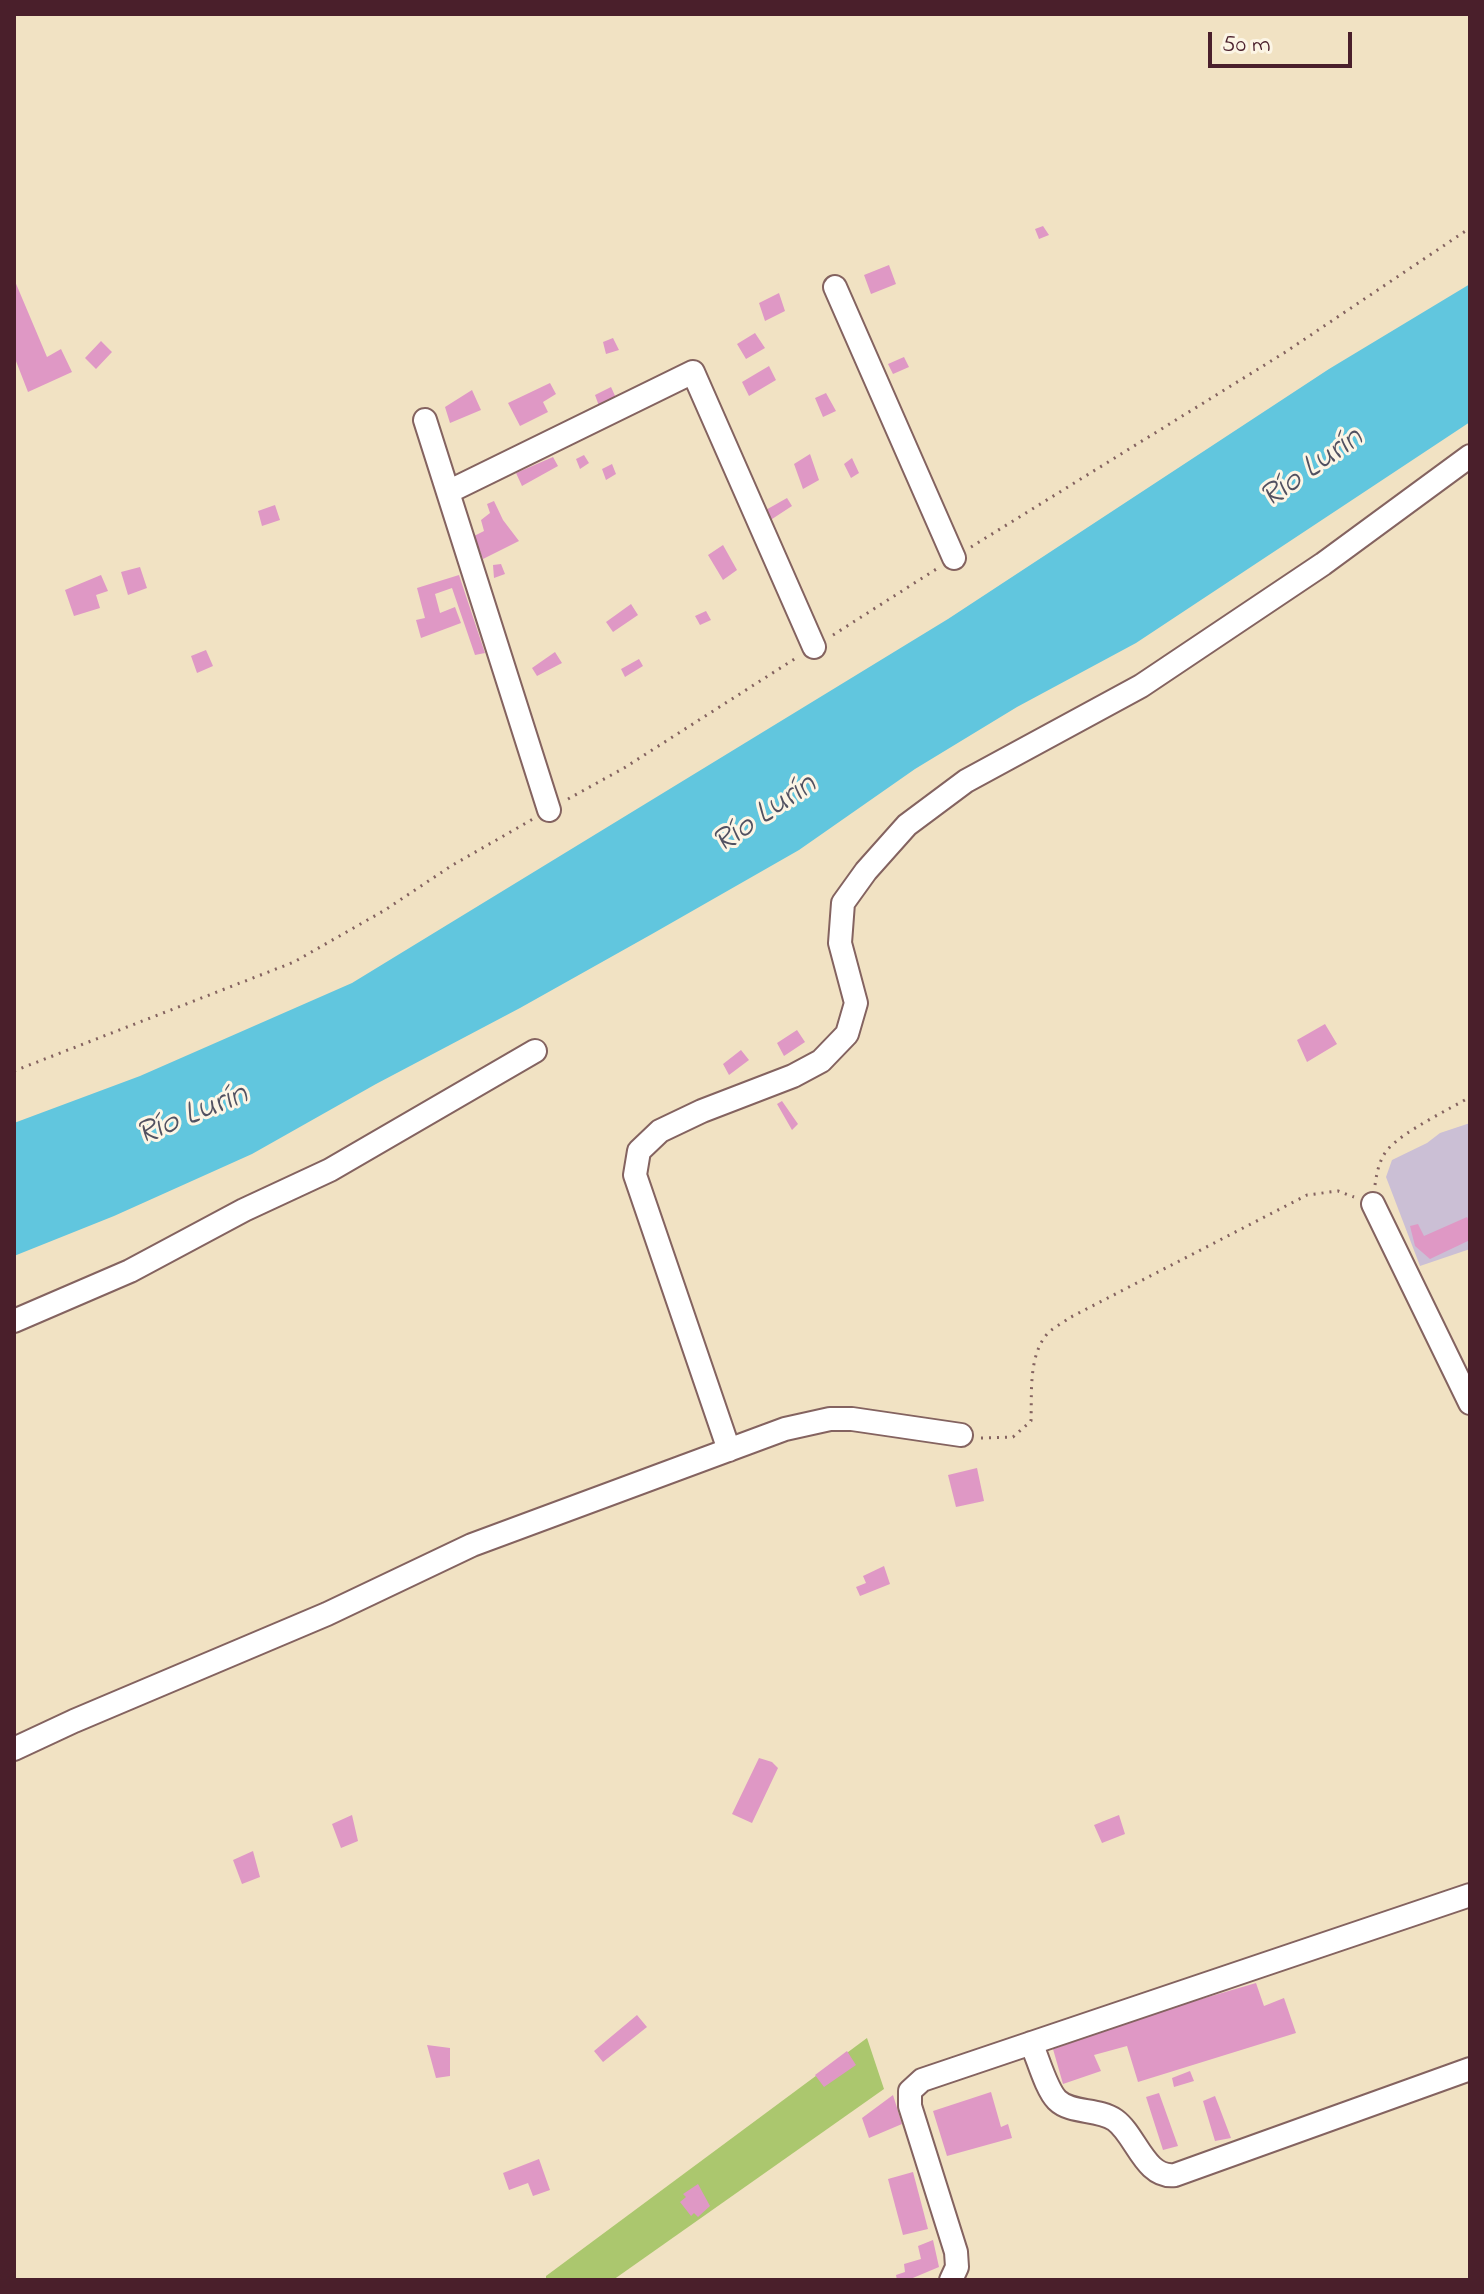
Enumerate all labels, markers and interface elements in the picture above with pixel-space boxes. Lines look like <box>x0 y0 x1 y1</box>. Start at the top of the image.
scale bar <box>1212 16 1356 66</box>
text: 50 m <box>1222 28 1271 63</box>
water label: Río Lurín <box>1254 420 1372 520</box>
water label: Río Lurín <box>706 767 826 865</box>
water label: Río Lurín <box>131 1076 255 1158</box>

